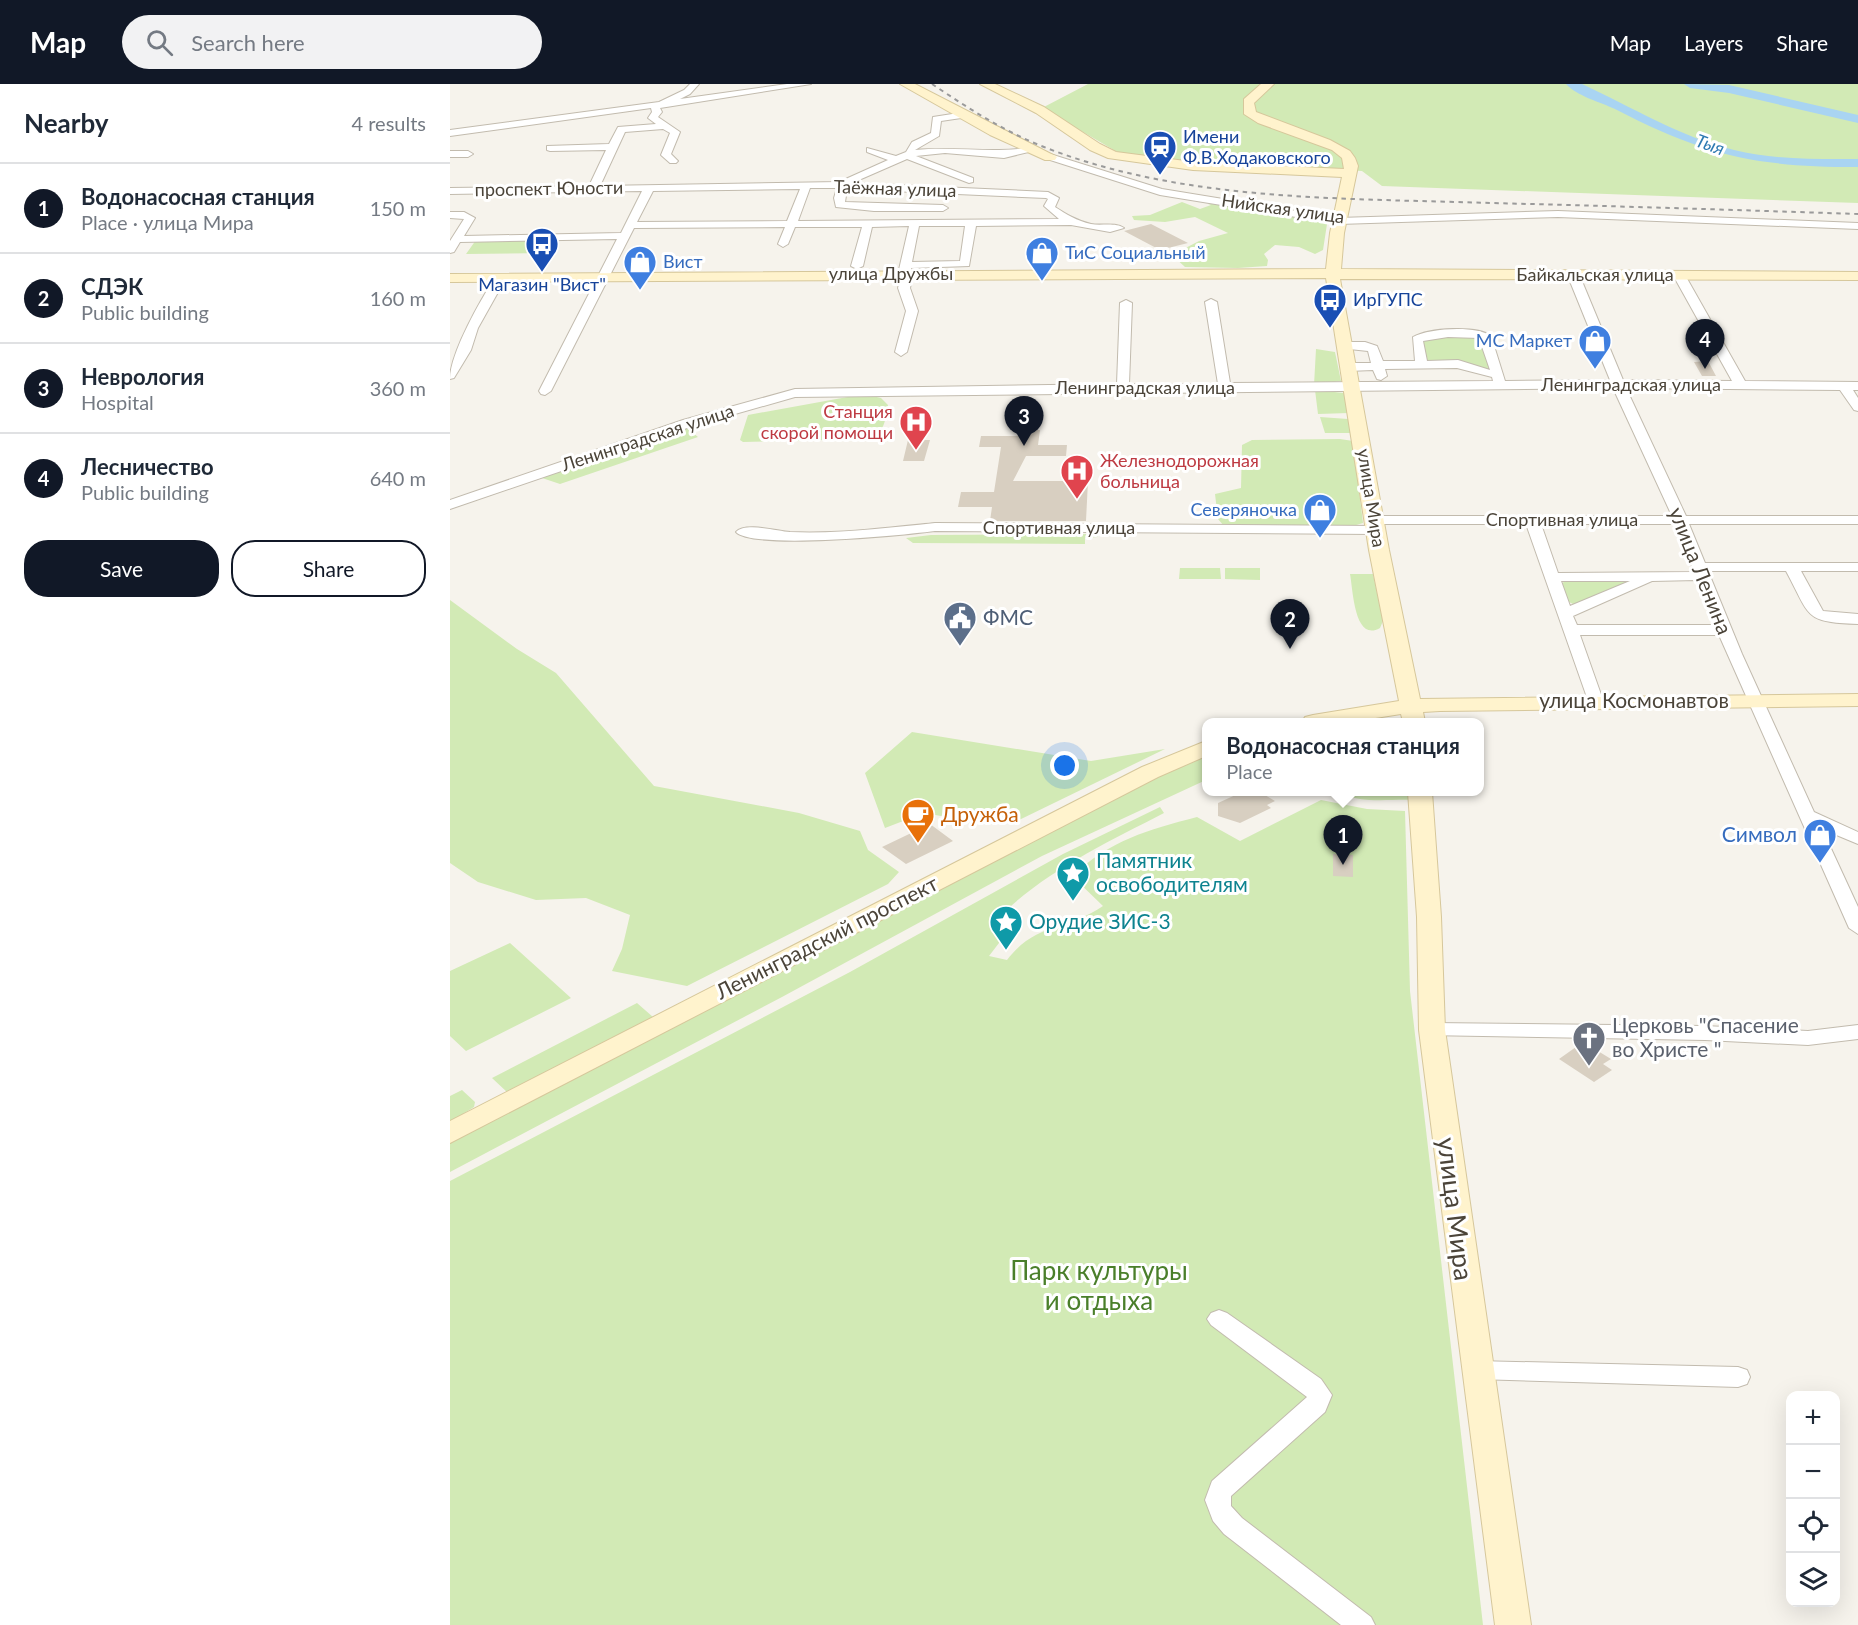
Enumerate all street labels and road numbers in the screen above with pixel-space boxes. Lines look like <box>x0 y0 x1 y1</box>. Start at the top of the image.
street label: Таёжная улица <box>833 175 957 201</box>
street label: проспект Юности <box>474 176 624 200</box>
street label: Нийская улица <box>1220 188 1346 228</box>
street label: улица Дружбы <box>829 262 953 284</box>
street label: Байкальская улица <box>1516 263 1674 285</box>
street label: Ленинградская улица <box>1540 373 1721 395</box>
street label: Ленинградская улица <box>1054 376 1235 398</box>
street label: Ленинградская улица <box>558 399 737 476</box>
street label: улица Мира <box>1353 447 1391 549</box>
street label: улица Ленина <box>1665 503 1738 638</box>
street label: Спортивная улица <box>1486 508 1638 530</box>
street label: Спортивная улица <box>983 516 1135 538</box>
street label: улица Космонавтов <box>1539 687 1729 712</box>
street label: Ленинградский проспект <box>710 870 942 1004</box>
street label: улица Мира <box>1431 1135 1481 1282</box>

